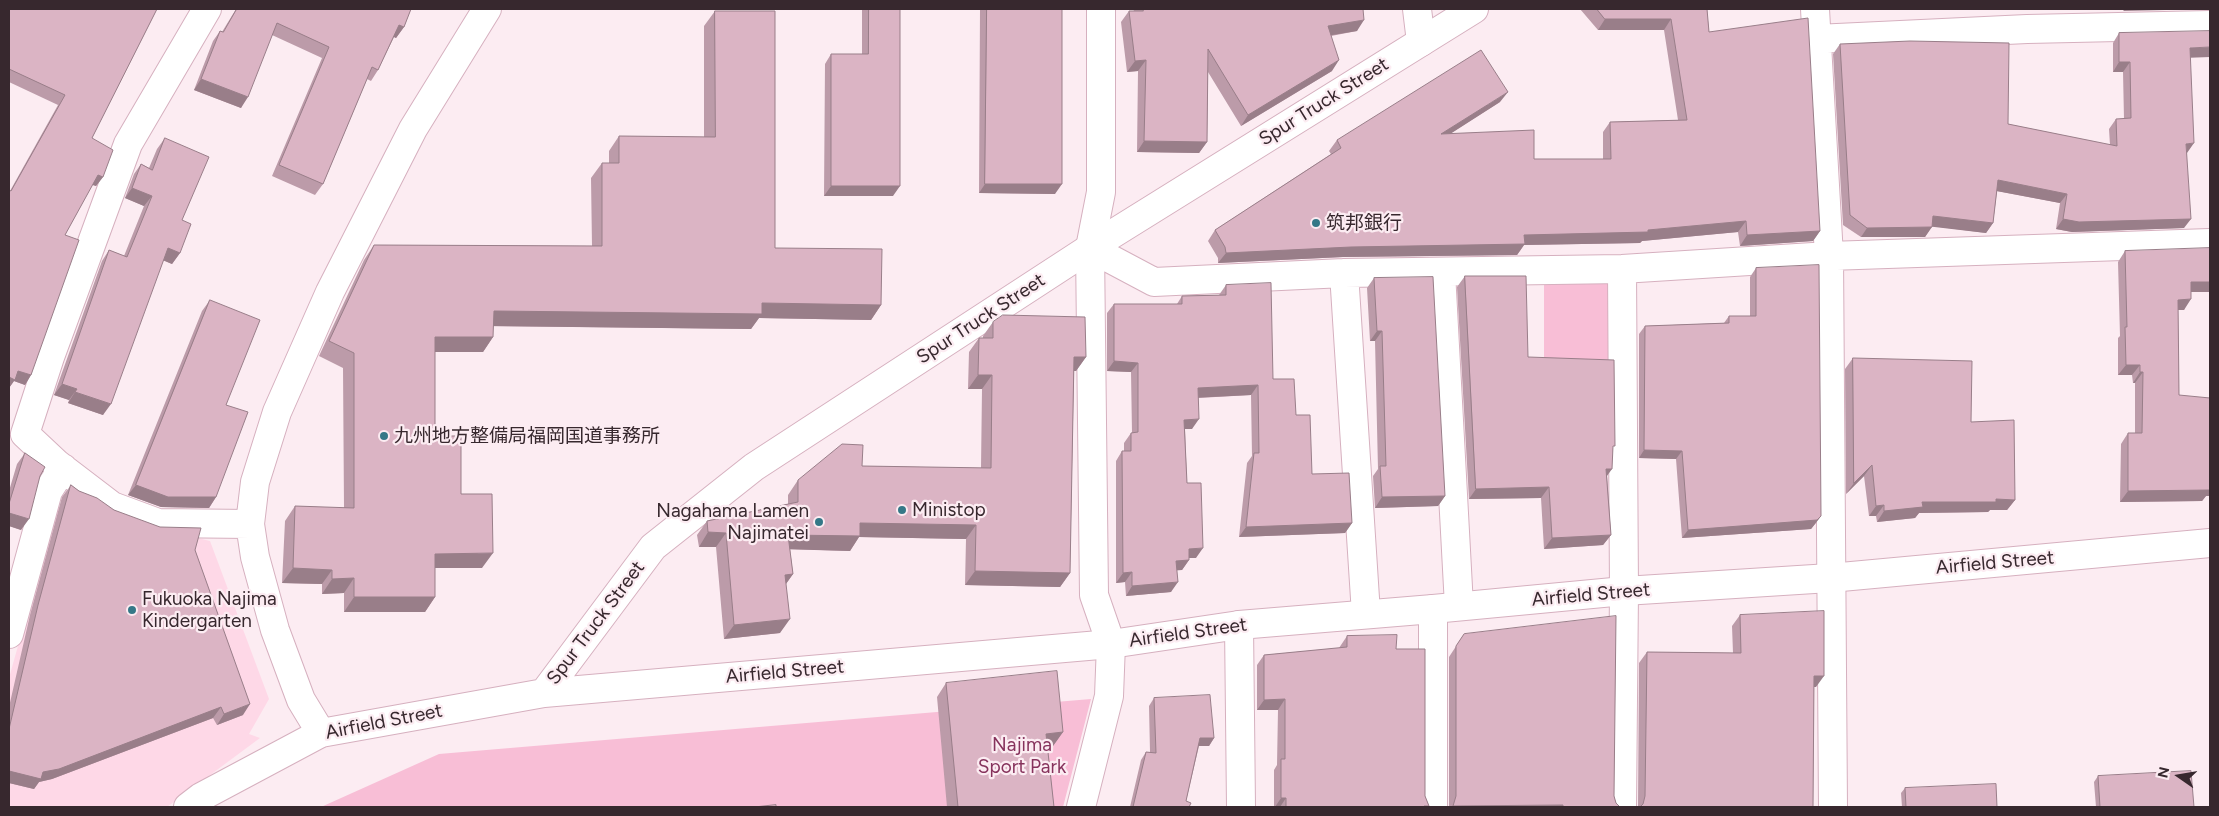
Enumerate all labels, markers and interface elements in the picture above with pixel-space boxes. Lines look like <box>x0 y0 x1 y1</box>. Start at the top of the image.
street label: Spur Truck Street <box>1255 53 1393 151</box>
place label: 筑邦銀行 <box>1326 212 1402 234</box>
marker: 筑邦銀行 <box>1310 217 1322 229</box>
street label: Spur Truck Street <box>912 269 1050 369</box>
place label: 九州地方整備局福岡国道事務所 <box>394 425 660 447</box>
marker: 九州地方整備局福岡国道事務所 <box>378 430 390 442</box>
place label: Ministop <box>912 499 986 521</box>
place label: Nagahama Lamen Najimatei <box>656 500 809 544</box>
marker: Ministop <box>896 504 908 516</box>
marker: Nagahama Lamen Najimatei <box>813 516 825 528</box>
street label: Airfield Street <box>1935 546 2055 580</box>
street label: Spur Truck Street <box>542 557 650 689</box>
street label: Airfield Street <box>1531 578 1651 612</box>
place label: Fukuoka Najima Kindergarten <box>142 588 277 632</box>
marker: Fukuoka Najima Kindergarten <box>126 604 138 616</box>
street label: Airfield Street <box>1128 613 1248 653</box>
street label: Airfield Street <box>725 655 845 689</box>
street label: Airfield Street <box>324 699 444 745</box>
park label: Najima Sport Park <box>978 734 1066 778</box>
north arrow <box>2154 751 2204 801</box>
text: N <box>2154 765 2173 780</box>

